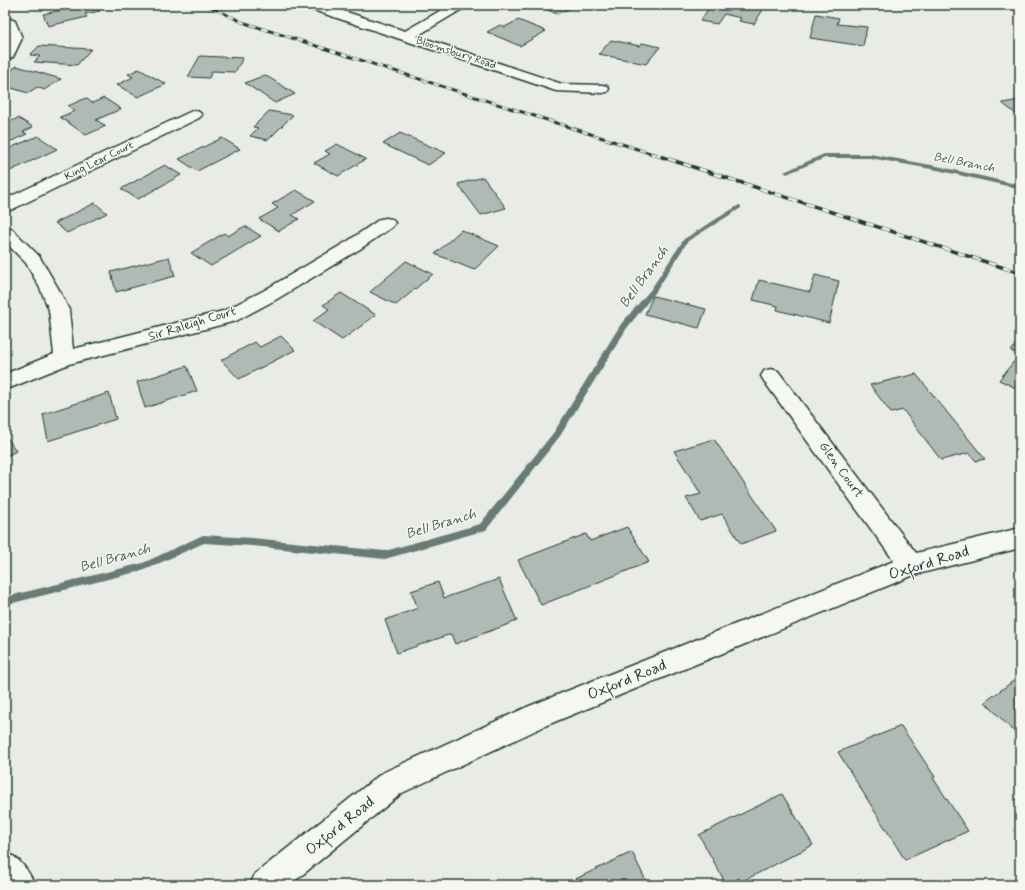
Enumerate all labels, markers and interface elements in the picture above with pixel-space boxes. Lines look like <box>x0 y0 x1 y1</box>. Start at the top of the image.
street label: Bloomsbury Road <box>414 33 498 73</box>
street label: King Lear Court <box>62 138 136 185</box>
water label: Bell Branch <box>932 149 996 177</box>
water label: Bell Branch <box>615 242 673 312</box>
street label: Sir Raleigh Court <box>146 303 238 345</box>
street label: Glen Court <box>815 439 867 501</box>
water label: Bell Branch <box>404 505 478 543</box>
water label: Bell Branch <box>78 539 152 577</box>
street label: Oxford Road <box>886 541 972 587</box>
street label: Oxford Road <box>585 655 670 707</box>
street label: Oxford Road <box>301 792 380 862</box>

